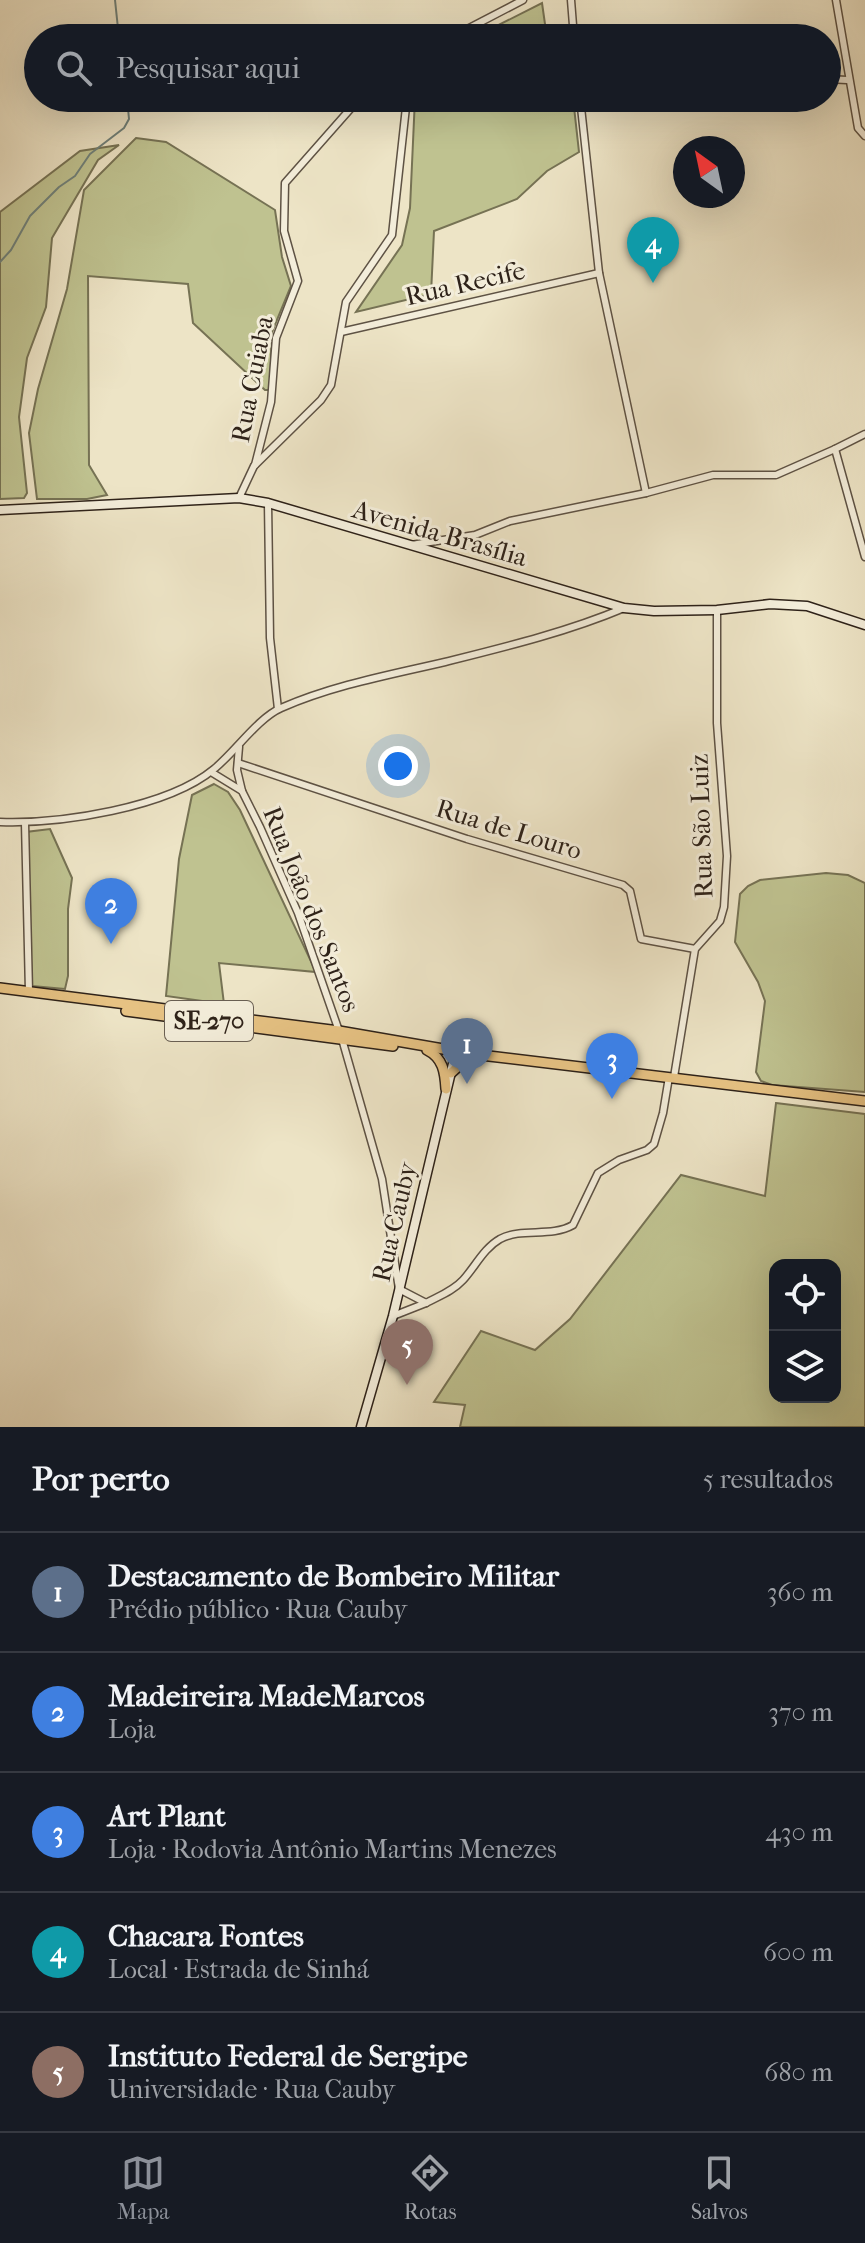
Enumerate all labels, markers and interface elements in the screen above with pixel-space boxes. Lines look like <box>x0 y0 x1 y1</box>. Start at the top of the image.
search box <box>24 24 841 112</box>
icon: search <box>52 46 96 90</box>
text: Pesquisar aqui <box>116 51 300 86</box>
north arrow <box>673 136 745 208</box>
pin: 4 <box>627 217 679 283</box>
street label: Rua Recife <box>402 255 528 312</box>
street label: Rua Cuiaba <box>225 312 280 445</box>
street label: Avenida Brasília <box>348 493 532 573</box>
your location <box>378 746 418 786</box>
street label: Rua São Luiz <box>683 753 720 899</box>
street label: Rua de Louro <box>432 793 586 866</box>
street label: Rua João dos Santos <box>256 802 367 1016</box>
pin: 2 <box>85 878 137 944</box>
road number: SE-270 <box>165 1001 253 1041</box>
pin: 1 <box>441 1018 493 1084</box>
pin: 3 <box>586 1033 638 1099</box>
street label: Rua Cauby <box>366 1158 424 1285</box>
map controls <box>769 1259 841 1403</box>
button: locate <box>769 1259 841 1331</box>
pin: 5 <box>381 1319 433 1385</box>
button: layers <box>769 1331 841 1403</box>
text: Por perto <box>32 1459 170 1499</box>
text: 5 resultados <box>703 1464 833 1495</box>
text: Destacamento de Bombeiro Militar <box>108 1559 559 1594</box>
text: 1 <box>53 1577 63 1608</box>
text: 360 m <box>767 1577 833 1608</box>
text: Prédio público · Rua Cauby <box>108 1594 407 1625</box>
text: Madeireira MadeMarcos <box>108 1679 425 1714</box>
text: 2 <box>51 1697 65 1728</box>
text: 370 m <box>768 1697 833 1728</box>
text: Loja <box>108 1714 156 1745</box>
text: Art Plant <box>108 1799 226 1834</box>
text: 3 <box>53 1817 63 1848</box>
text: 430 m <box>765 1817 833 1848</box>
text: Loja · Rodovia Antônio Martins Menezes <box>108 1834 557 1865</box>
text: Chacara Fontes <box>108 1919 304 1954</box>
text: 4 <box>50 1937 66 1968</box>
text: 600 m <box>763 1937 833 1968</box>
text: Local · Estrada de Sinhá <box>108 1954 369 1985</box>
text: Instituto Federal de Sergipe <box>108 2039 468 2074</box>
text: 5 <box>52 2057 64 2088</box>
text: 680 m <box>764 2057 833 2088</box>
text: Universidade · Rua Cauby <box>108 2074 395 2105</box>
tab: Mapa <box>117 2151 170 2225</box>
tab: Rotas <box>404 2151 457 2225</box>
tab: Salvos <box>691 2151 748 2225</box>

